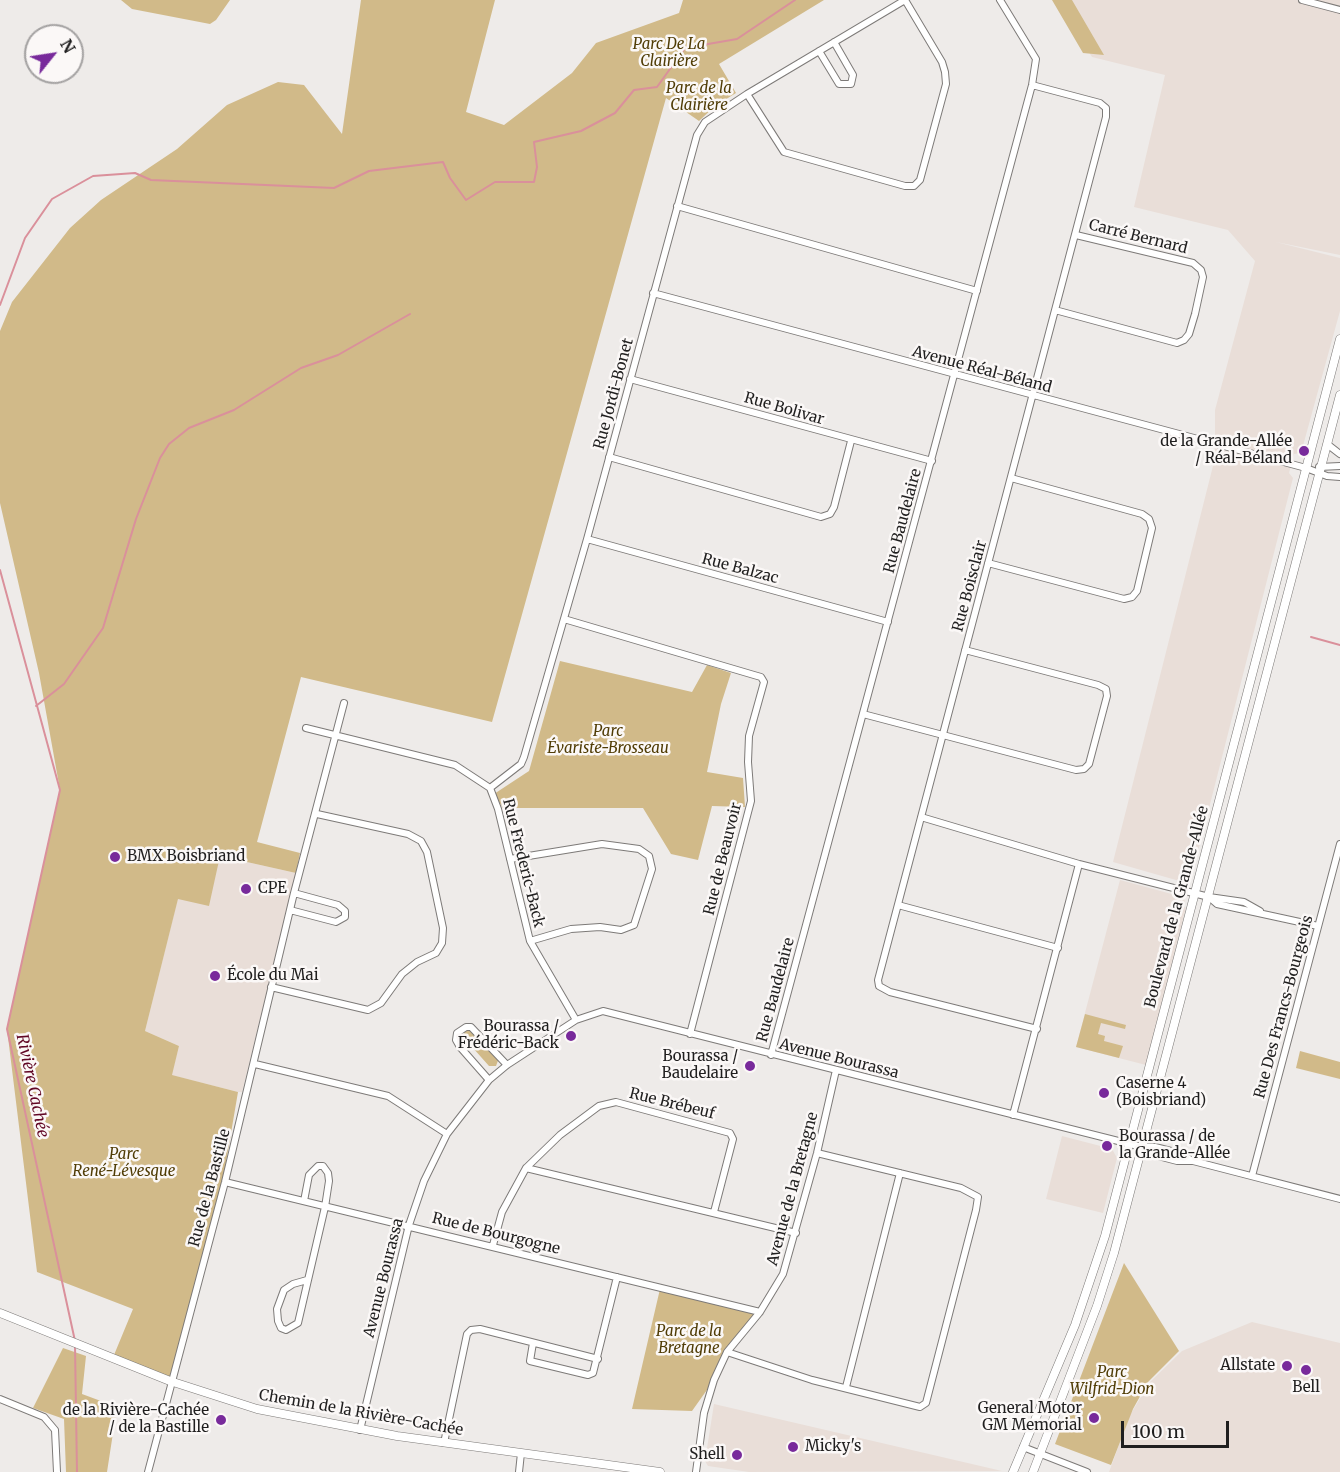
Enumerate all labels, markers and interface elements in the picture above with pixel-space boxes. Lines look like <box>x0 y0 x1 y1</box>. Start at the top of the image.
north arrow <box>24 24 84 84</box>
text: N <box>56 36 80 56</box>
park label: Parc De La Clairière <box>633 36 705 71</box>
park label: Parc de la Clairière <box>666 80 732 115</box>
street label: Carré Bernard <box>1087 216 1189 258</box>
street label: Rue Jordi-Bonet <box>591 336 637 452</box>
street label: Avenue Réal-Béland <box>910 343 1054 397</box>
street label: Rue Bolivar <box>742 389 826 429</box>
place label: de la Grande-Allée / Réal-Béland <box>1160 433 1292 468</box>
marker: de la Grande-Allée / Réal-Béland <box>1297 444 1311 458</box>
street label: Rue Baudelaire <box>880 467 926 575</box>
street label: Rue Boisclair <box>949 538 991 634</box>
street label: Rue Balzac <box>700 550 780 588</box>
park label: Parc Évariste-Brosseau <box>547 723 669 758</box>
street label: Rue Frederic-Back <box>498 797 548 929</box>
street label: Rue de Beauvoir <box>700 801 746 917</box>
street label: Boulevard de la Grande-Allée <box>1141 804 1213 1010</box>
place label: BMX Boisbriand <box>127 848 245 866</box>
marker: BMX Boisbriand <box>108 850 122 864</box>
place label: CPE <box>258 880 287 898</box>
marker: CPE <box>239 882 253 896</box>
street label: Rue Des Francs-Bourgeois <box>1251 913 1317 1101</box>
street label: Rue Baudelaire <box>753 936 799 1044</box>
place label: École du Mai <box>227 967 319 985</box>
marker: École du Mai <box>208 969 222 983</box>
place label: Bourassa / Frédéric-Back <box>458 1018 559 1053</box>
marker: Bourassa / Frédéric-Back <box>564 1029 578 1043</box>
water label: Rivière Cachée <box>12 1032 52 1140</box>
street label: Avenue Bourassa <box>777 1035 901 1083</box>
place label: Bourassa / Baudelaire <box>662 1048 738 1083</box>
marker: Bourassa / Baudelaire <box>743 1059 757 1073</box>
place label: Caserne 4 (Boisbriand) <box>1116 1075 1206 1110</box>
street label: Rue Brébeuf <box>627 1085 717 1123</box>
marker: Caserne 4 (Boisbriand) <box>1097 1086 1111 1100</box>
street label: Avenue de la Bretagne <box>764 1110 822 1268</box>
street label: Rue de la Bastille <box>186 1127 234 1249</box>
place label: Bourassa / de la Grande-Allée <box>1119 1128 1230 1163</box>
marker: Bourassa / de la Grande-Allée <box>1100 1139 1114 1153</box>
park label: Parc René-Lévesque <box>73 1146 175 1181</box>
street label: Rue de Bourgogne <box>430 1209 562 1259</box>
street label: Avenue Bourassa <box>360 1216 408 1340</box>
park label: Parc de la Bretagne <box>656 1323 722 1358</box>
place label: Allstate <box>1220 1357 1275 1375</box>
marker: Allstate <box>1280 1359 1294 1373</box>
marker: Bell <box>1299 1363 1313 1377</box>
park label: Parc Wilfrid-Dion <box>1070 1364 1154 1399</box>
place label: Bell <box>1292 1379 1320 1397</box>
street label: Chemin de la Rivière-Cachée <box>258 1386 464 1440</box>
place label: General Motor GM Memorial <box>978 1400 1082 1435</box>
place label: de la Rivière-Cachée / de la Bastille <box>63 1402 209 1437</box>
scale bar <box>1124 1409 1232 1447</box>
marker: General Motor GM Memorial <box>1087 1411 1101 1425</box>
marker: de la Rivière-Cachée / de la Bastille <box>214 1413 228 1427</box>
text: 100 m <box>1132 1420 1185 1443</box>
place label: Micky's <box>805 1438 861 1456</box>
marker: Micky's <box>786 1440 800 1454</box>
place label: Shell <box>689 1446 725 1464</box>
marker: Shell <box>730 1448 744 1462</box>

